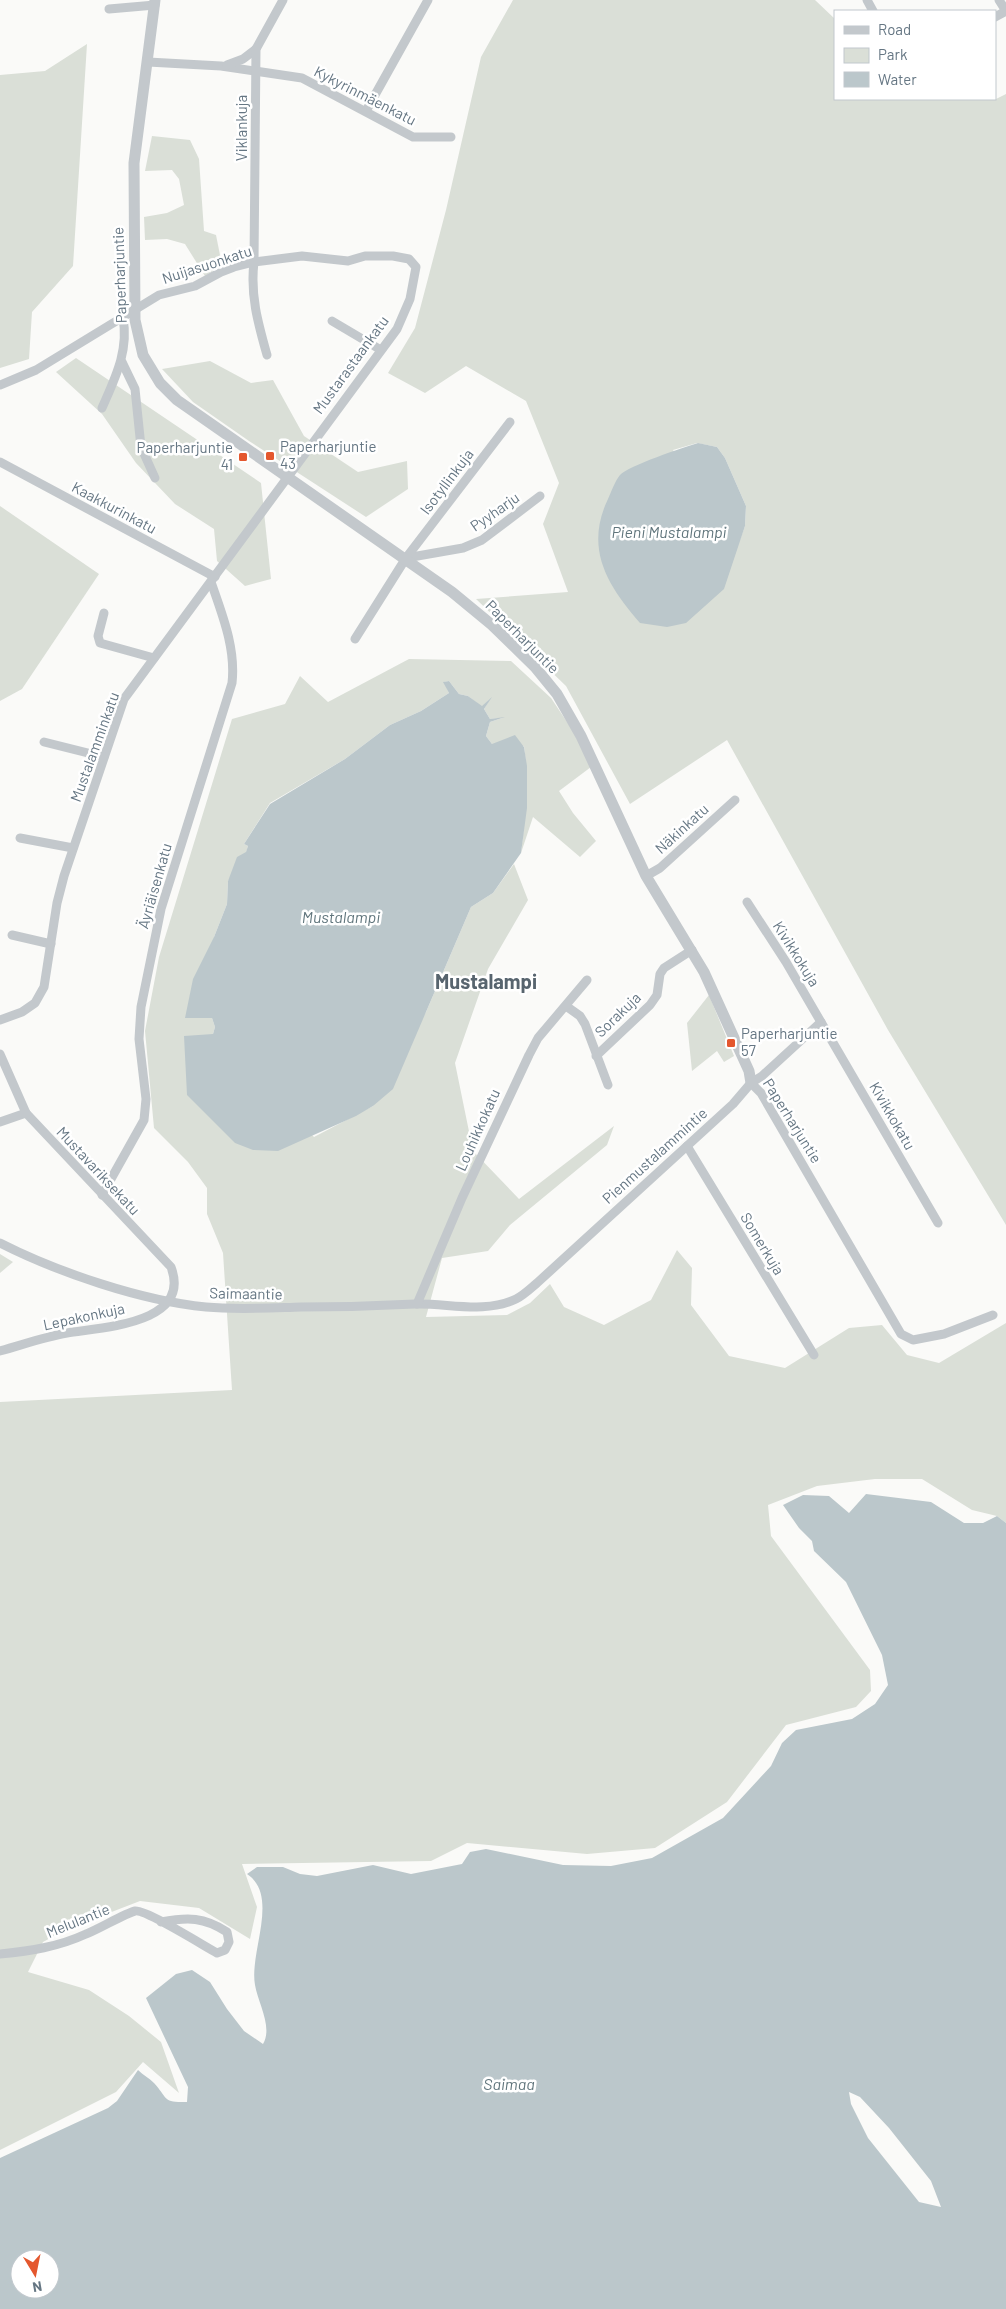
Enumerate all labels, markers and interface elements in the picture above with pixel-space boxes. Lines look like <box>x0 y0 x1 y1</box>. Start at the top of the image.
legend <box>834 10 996 100</box>
text: Road <box>878 20 911 38</box>
text: Park <box>878 45 908 63</box>
street label: Kykyrinmäenkatu <box>311 62 419 129</box>
text: Water <box>878 70 917 88</box>
street label: Viklankuja <box>232 95 250 161</box>
street label: Paperharjuntie <box>108 227 130 324</box>
street label: Nuijasuonkatu <box>160 241 254 287</box>
street label: Mustarastaankatu <box>309 312 392 417</box>
place label: Paperharjuntie 43 <box>280 437 376 472</box>
place label: Paperharjuntie 41 <box>137 438 233 473</box>
street label: Isotyllinkuja <box>416 445 477 518</box>
marker: Paperharjuntie 43 <box>264 450 276 462</box>
marker: Paperharjuntie 41 <box>237 451 249 463</box>
street label: Kaakkurinkatu <box>69 477 160 537</box>
street label: Pyyharju <box>466 488 522 535</box>
water label: Pieni Mustalampi <box>611 522 727 541</box>
street label: Paperharjuntie <box>482 596 563 677</box>
street label: Mustalamminkatu <box>66 689 122 804</box>
street label: Näkinkatu <box>651 800 712 857</box>
street label: Äyriäisenkatu <box>133 841 175 931</box>
water label: Mustalampi <box>302 907 380 926</box>
street label: Kivikkokuja <box>770 917 824 990</box>
district label: Mustalampi <box>435 969 537 993</box>
street label: Sorakuja <box>591 988 644 1041</box>
place label: Paperharjuntie 57 <box>741 1024 837 1059</box>
marker: Paperharjuntie 57 <box>725 1037 737 1049</box>
street label: Paperharjuntie <box>760 1075 826 1166</box>
street label: Kivikkokatu <box>866 1078 920 1153</box>
street label: Louhikkokatu <box>451 1086 503 1173</box>
street label: Pienmustalammintie <box>598 1104 710 1207</box>
street label: Mustavariksekatu <box>53 1122 144 1218</box>
street label: Somerkuja <box>737 1209 788 1278</box>
street label: Saimaantie <box>209 1283 283 1303</box>
street label: Lepakonkuja <box>41 1299 126 1333</box>
street label: Melulantie <box>43 1899 112 1941</box>
water label: Saimaa <box>483 2074 535 2093</box>
north arrow <box>10 2249 60 2299</box>
text: N <box>31 2278 43 2296</box>

